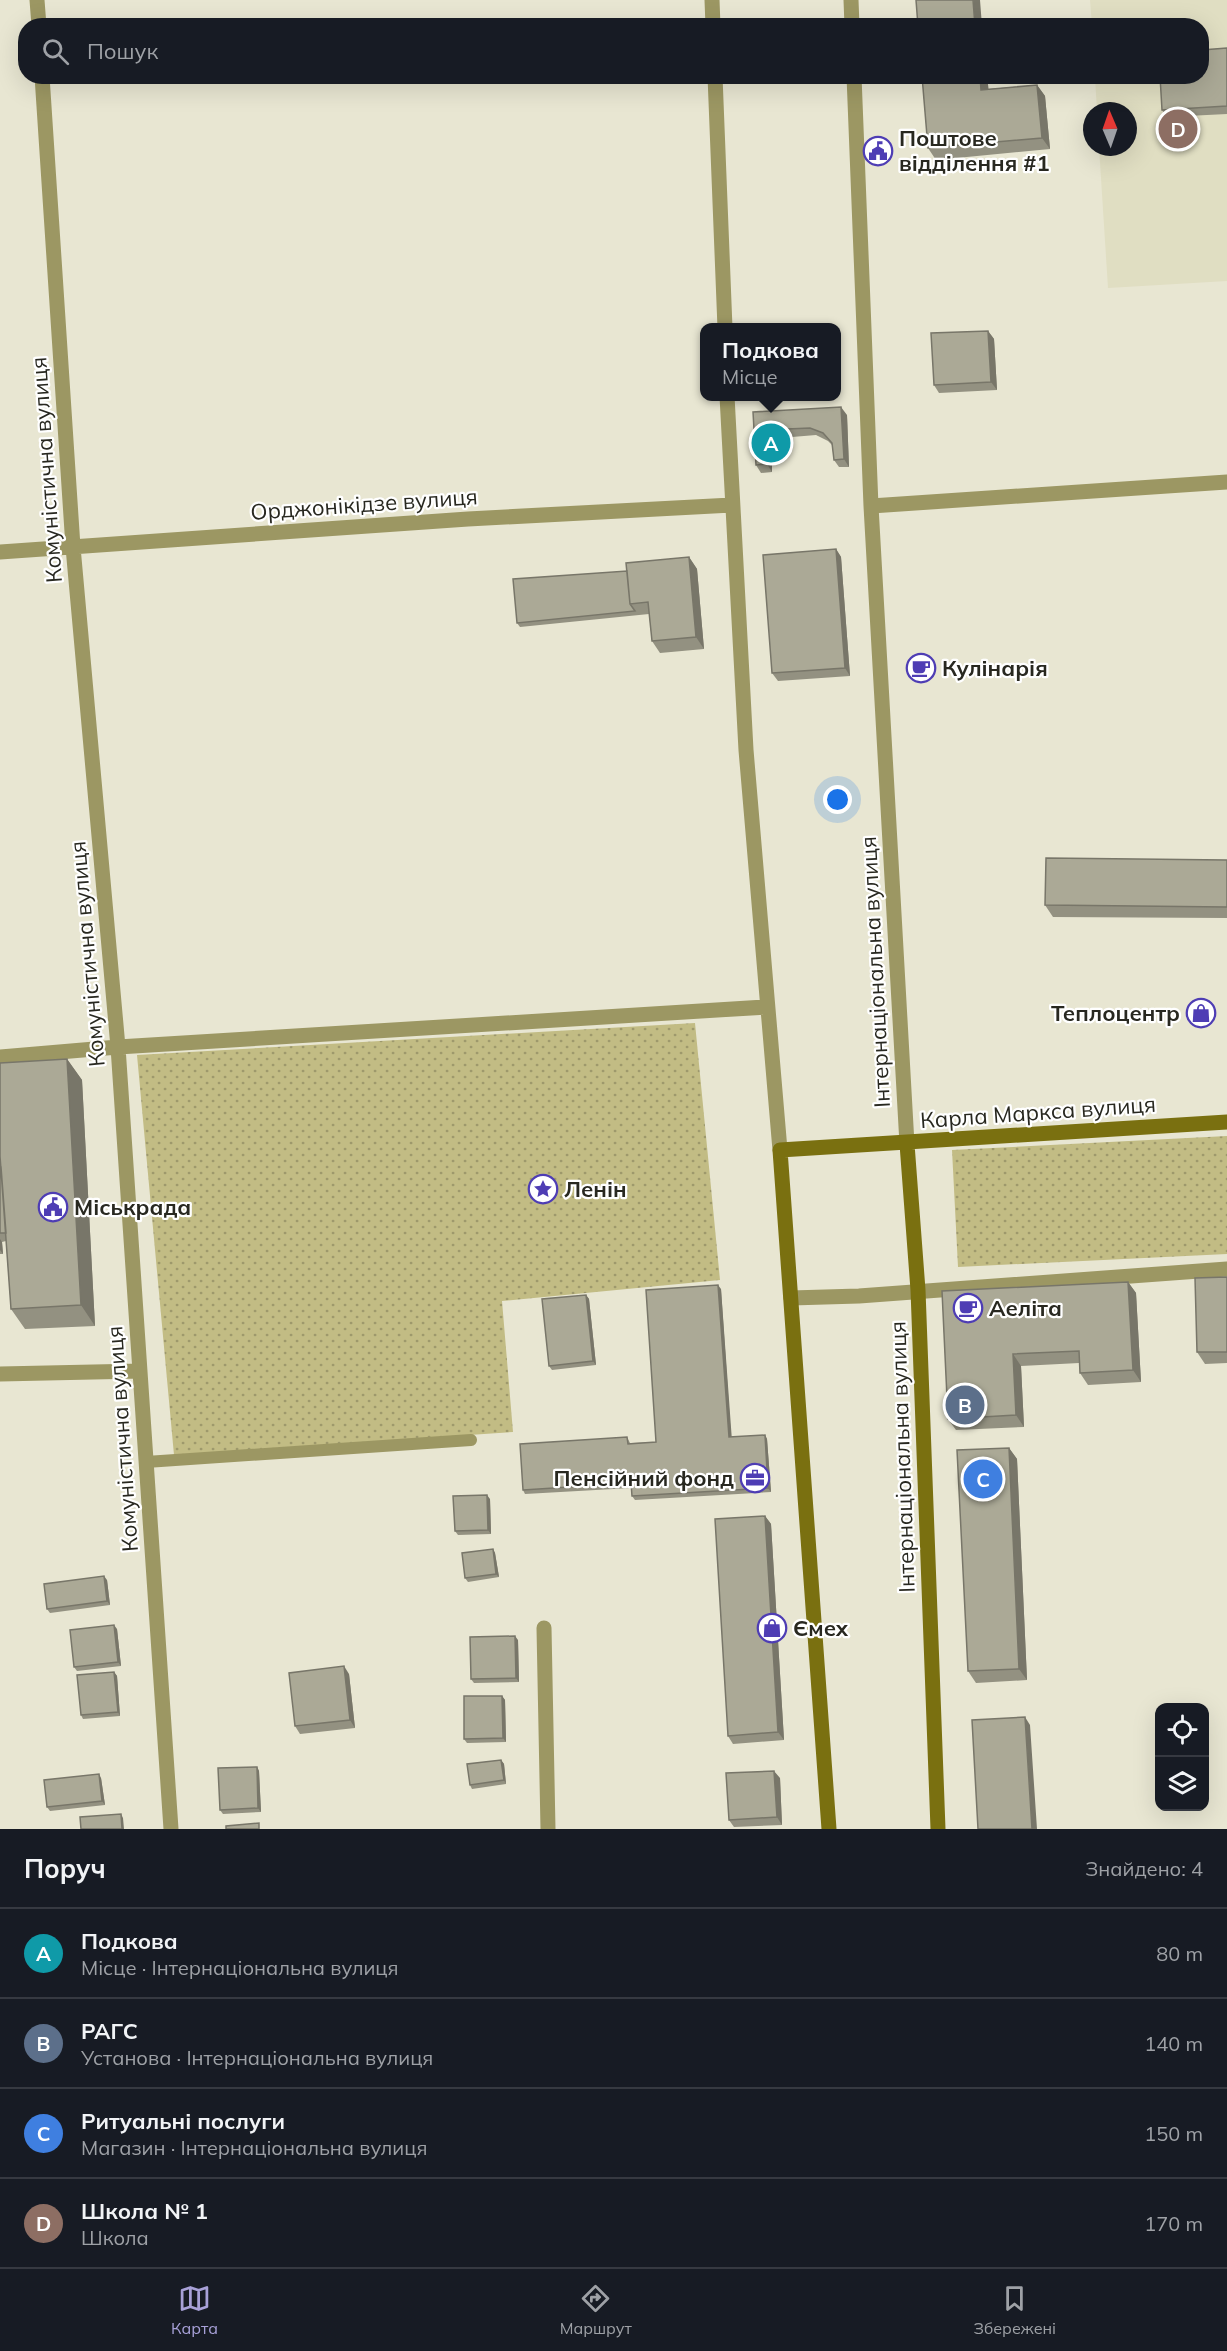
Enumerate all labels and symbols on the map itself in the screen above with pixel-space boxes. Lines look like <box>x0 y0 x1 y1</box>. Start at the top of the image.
north arrow <box>1083 102 1137 156</box>
pin: D <box>1158 106 1198 152</box>
place label: Поштове відділення #1 <box>899 124 1050 177</box>
public building icon: Поштове відділення #1 <box>862 135 894 167</box>
street label: Комуністична вулиця <box>24 356 68 584</box>
pin: A <box>752 420 790 466</box>
street label: Орджонікідзе вулиця <box>249 482 479 526</box>
cafe icon: Кулінарія <box>905 652 937 684</box>
place label: Кулінарія <box>942 654 1048 682</box>
your location <box>823 785 852 814</box>
street label: Інтернаціональна вулиця <box>854 836 896 1108</box>
street label: Комуністична вулиця <box>63 840 111 1068</box>
shop icon: Теплоцентр <box>1185 997 1217 1029</box>
place label: Теплоцентр <box>1051 999 1180 1027</box>
street label: Карла Маркса вулиця <box>919 1090 1157 1134</box>
place icon: Ленін <box>527 1173 559 1205</box>
place label: Ленін <box>564 1175 627 1203</box>
public building icon: Міськрада <box>37 1191 69 1223</box>
place label: Міськрада <box>74 1193 191 1221</box>
cafe icon: Аеліта <box>952 1292 984 1324</box>
place label: Аеліта <box>989 1294 1062 1322</box>
street label: Інтернаціональна вулиця <box>883 1321 921 1593</box>
street label: Комуністична вулиця <box>100 1325 144 1553</box>
pin: B <box>946 1382 984 1428</box>
pin: C <box>964 1456 1002 1502</box>
office icon: Пенсійний фонд <box>739 1462 771 1494</box>
place label: Пенсійний фонд <box>554 1464 734 1492</box>
shop icon: Ємех <box>756 1612 788 1644</box>
place label: Ємех <box>793 1614 849 1642</box>

